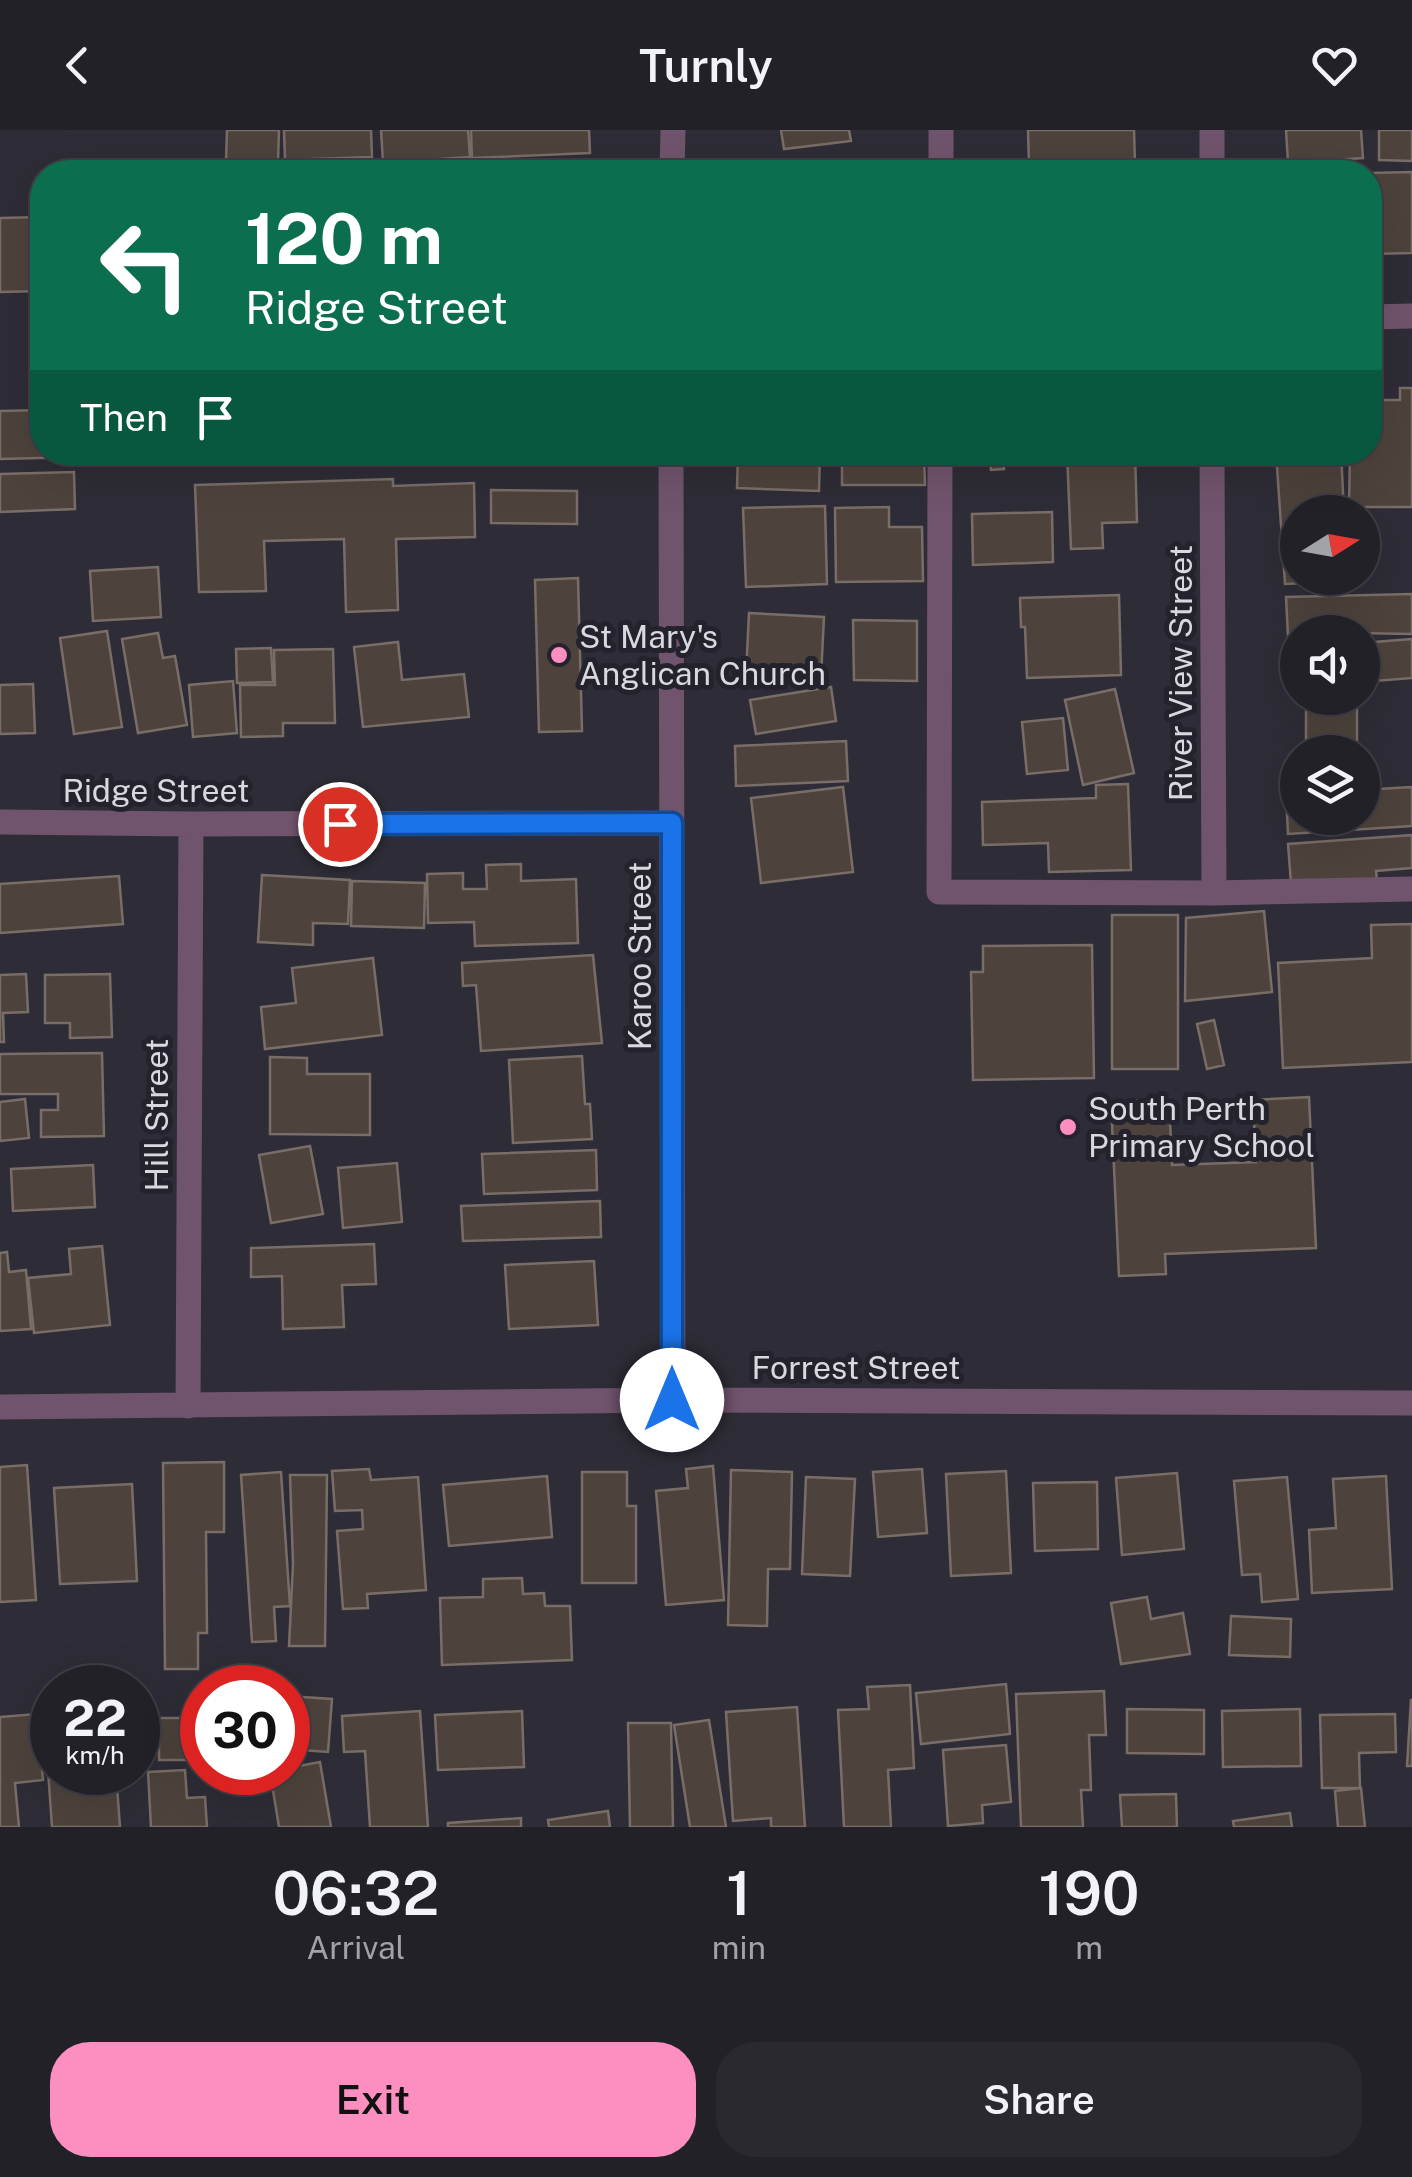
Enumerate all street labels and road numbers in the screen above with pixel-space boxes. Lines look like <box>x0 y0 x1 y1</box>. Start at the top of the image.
street label: River View Street <box>1162 545 1199 801</box>
street label: Ridge Street <box>63 772 249 809</box>
street label: Karoo Street <box>621 862 658 1050</box>
street label: Hill Street <box>138 1039 175 1191</box>
street label: Forrest Street <box>752 1349 960 1386</box>

